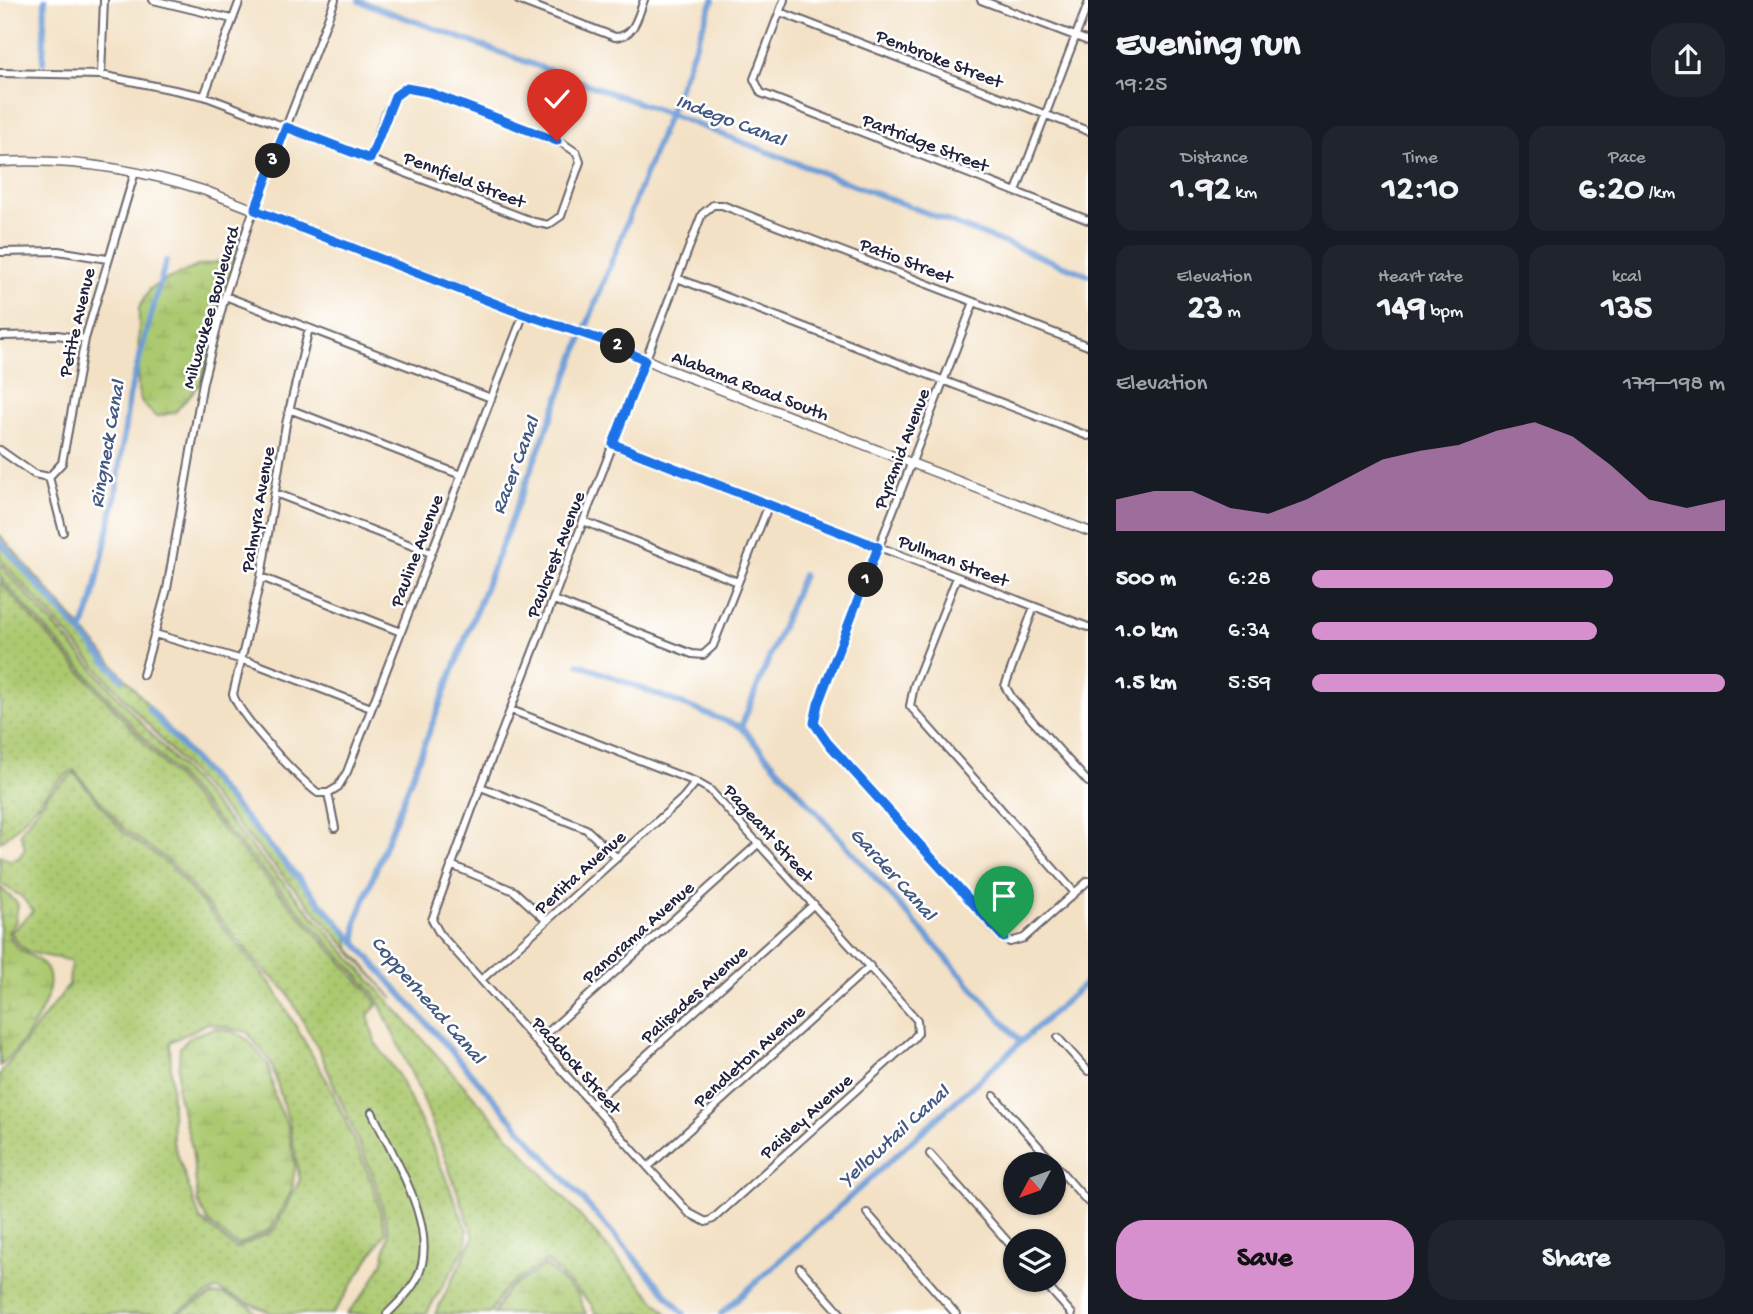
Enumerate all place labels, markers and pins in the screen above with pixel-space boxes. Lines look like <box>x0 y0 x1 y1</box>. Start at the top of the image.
pin <box>527 69 587 141</box>
pin: 3 <box>256 144 290 178</box>
pin: 2 <box>600 328 636 364</box>
pin: 1 <box>848 562 884 598</box>
pin <box>974 866 1034 938</box>

